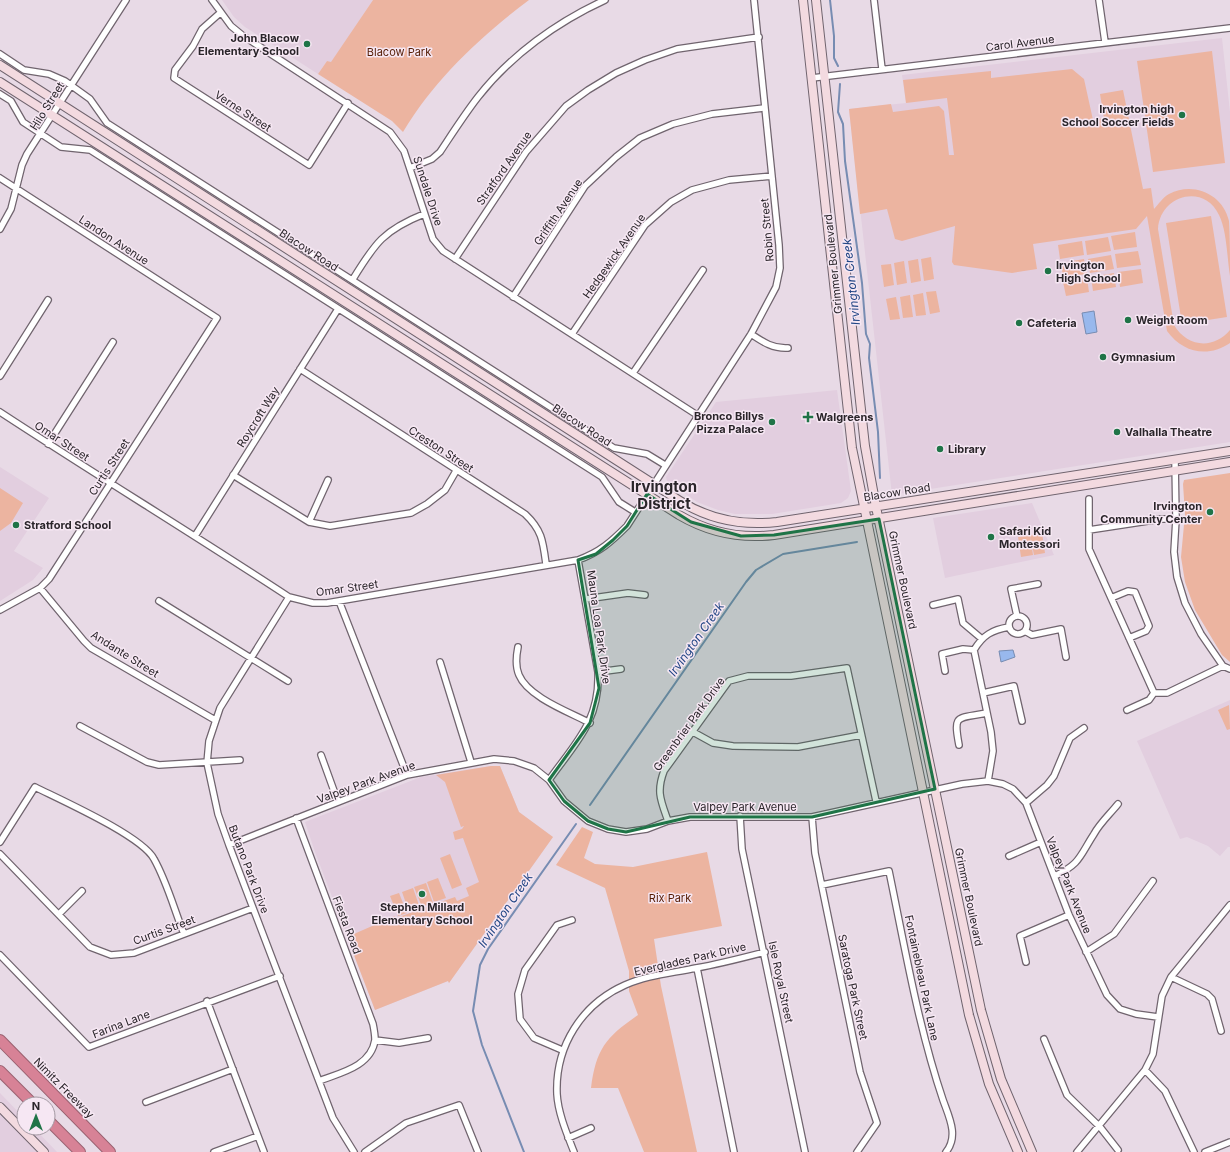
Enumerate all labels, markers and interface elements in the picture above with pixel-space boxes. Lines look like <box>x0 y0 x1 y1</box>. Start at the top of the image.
place label: John Blacow Elementary School <box>198 31 300 58</box>
street label: Carol Avenue <box>985 32 1055 54</box>
marker: John Blacow Elementary School <box>302 39 312 49</box>
park label: Blacow Park <box>367 45 431 59</box>
street label: Hilo Street <box>27 79 68 133</box>
street label: Verne Street <box>212 87 274 135</box>
place label: Irvington high School Soccer Fields <box>1062 102 1174 129</box>
marker: Irvington high School Soccer Fields <box>1177 110 1187 120</box>
street label: Stratford Avenue <box>473 128 535 208</box>
street label: Sundale Drive <box>410 154 446 228</box>
street label: Griffith Avenue <box>531 176 585 248</box>
street label: Robin Street <box>757 197 777 262</box>
street label: Hedgewick Avenue <box>580 211 648 301</box>
street label: Landon Avenue <box>76 212 152 268</box>
street label: Grimmer Boulevard <box>821 213 845 315</box>
street label: Blacow Road <box>277 226 341 274</box>
water label: Irvington Creek <box>839 238 863 326</box>
place label: Irvington High School <box>1056 258 1121 285</box>
marker: Irvington High School <box>1043 266 1053 276</box>
place label: Weight Room <box>1136 313 1207 327</box>
marker: Weight Room <box>1123 315 1133 325</box>
place label: Cafeteria <box>1027 316 1077 330</box>
marker: Cafeteria <box>1014 318 1024 328</box>
place label: Gymnasium <box>1111 350 1175 364</box>
marker: Gymnasium <box>1098 352 1108 362</box>
street label: Roycroft Way <box>234 384 282 450</box>
street label: Blacow Road <box>550 401 614 449</box>
place label: Bronco Billys Pizza Palace <box>694 409 764 436</box>
place label: Walgreens <box>816 410 873 424</box>
marker: Walgreens <box>803 412 813 422</box>
marker: Bronco Billys Pizza Palace <box>767 417 777 427</box>
street label: Omar Street <box>32 418 92 464</box>
street label: Creston Street <box>406 423 477 475</box>
place label: Valhalla Theatre <box>1125 425 1213 439</box>
marker: Valhalla Theatre <box>1112 427 1122 437</box>
street label: Curtis Street <box>85 436 133 498</box>
place label: Library <box>948 442 987 456</box>
marker: Library <box>935 444 945 454</box>
district label: Irvington District <box>631 477 697 513</box>
street label: Blacow Road <box>863 480 931 504</box>
place label: Irvington Community Center <box>1100 499 1203 526</box>
marker: Irvington Community Center <box>1205 507 1215 517</box>
place label: Stratford School <box>24 518 111 532</box>
marker: Stratford School <box>11 520 21 530</box>
place label: Safari Kid Montessori <box>999 524 1060 551</box>
street label: Grimmer Boulevard <box>886 530 920 630</box>
marker: Safari Kid Montessori <box>986 532 996 542</box>
street label: Mauna Loa Park Drive <box>584 569 614 685</box>
street label: Omar Street <box>315 577 379 599</box>
water label: Irvington Creek <box>665 599 727 679</box>
street label: Andante Street <box>88 628 162 681</box>
street label: Greenbrier Park Drive <box>650 674 728 774</box>
street label: Valpey Park Avenue <box>315 758 417 806</box>
street label: Valpey Park Avenue <box>693 800 797 814</box>
street label: Butano Park Drive <box>226 823 272 915</box>
street label: Valpey Park Avenue <box>1043 834 1095 936</box>
street label: Grimmer Boulevard <box>952 847 986 947</box>
water label: Irvington Creek <box>474 869 536 950</box>
marker: Stephen Millard Elementary School <box>417 889 427 899</box>
park label: Rix Park <box>649 891 691 905</box>
street label: Fiesta Road <box>330 894 364 956</box>
place label: Stephen Millard Elementary School <box>372 900 473 927</box>
street label: Curtis Street <box>131 912 197 948</box>
street label: Fontainebleau Park Lane <box>902 914 942 1042</box>
street label: Saratoga Park Street <box>835 933 871 1041</box>
street label: Everglades Park Drive <box>633 939 747 979</box>
street label: Isle Royal Street <box>765 940 797 1025</box>
street label: Farina Lane <box>90 1007 152 1041</box>
street label: Nimitz Freeway <box>31 1055 97 1121</box>
north arrow <box>16 1096 56 1136</box>

